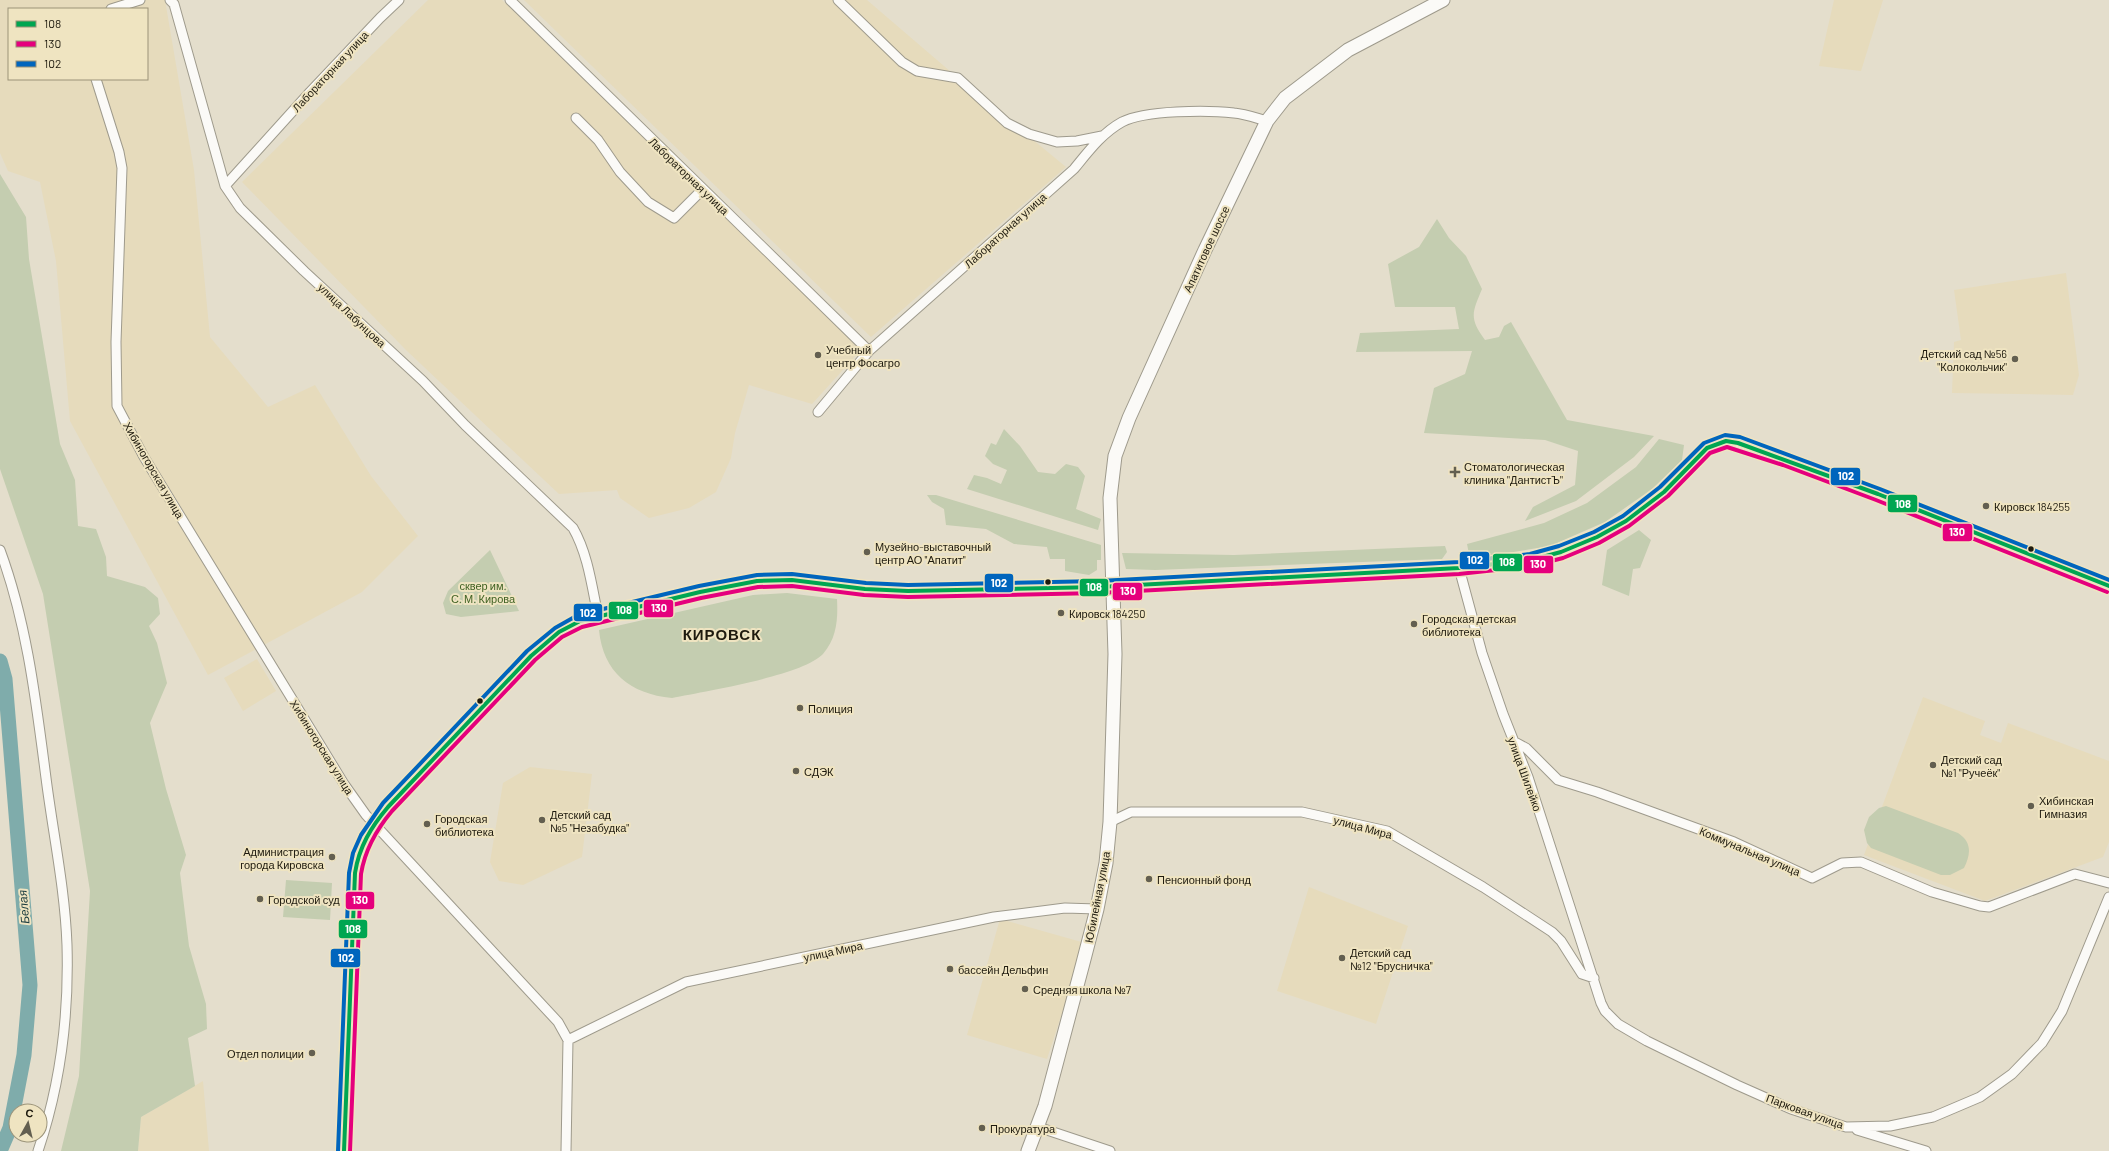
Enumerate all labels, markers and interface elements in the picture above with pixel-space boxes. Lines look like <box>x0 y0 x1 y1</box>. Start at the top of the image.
legend <box>8 8 148 80</box>
text: 108 <box>44 16 61 30</box>
street label: Лабораторная улица <box>289 27 371 114</box>
text: 130 <box>44 36 61 50</box>
text: 102 <box>44 56 61 70</box>
street label: Лабораторная улица <box>647 135 732 218</box>
street label: Лабораторная улица <box>961 189 1049 270</box>
street label: Апатитовое шоссе <box>1180 204 1232 294</box>
street label: улица Лабунцова <box>316 280 389 350</box>
place label: Учебный центр Фосагро <box>826 343 900 369</box>
place label: Детский сад №56 "Колокольчик" <box>1921 347 2007 373</box>
marker: Учебный центр Фосагро <box>813 350 823 360</box>
marker: Детский сад №56 "Колокольчик" <box>2010 354 2020 364</box>
street label: Хибиногорская улица <box>121 419 187 521</box>
place label: Стоматологическая клиника "ДантистЪ" <box>1464 460 1565 486</box>
marker: Стоматологическая клиника "ДантистЪ" <box>1449 466 1461 478</box>
line badge: 102 <box>1830 467 1861 486</box>
text: 102 <box>1838 469 1854 482</box>
line badge: 108 <box>1887 494 1918 513</box>
text: 108 <box>1895 497 1911 510</box>
place label: Кировск 184255 <box>1994 500 2070 513</box>
marker: Кировск 184255 <box>1981 501 1991 511</box>
line badge: 130 <box>1942 523 1973 542</box>
text: 130 <box>1949 525 1965 538</box>
place label: Музейно-выставочный центр АО "Апатит" <box>875 540 991 566</box>
unlabelled marker <box>2026 544 2036 554</box>
marker: Музейно-выставочный центр АО "Апатит" <box>862 547 872 557</box>
line badge: 102 <box>1459 551 1490 570</box>
text: 102 <box>1467 553 1483 566</box>
line badge: 108 <box>1492 553 1523 572</box>
text: 108 <box>1499 555 1515 568</box>
line badge: 130 <box>1523 555 1554 574</box>
text: 130 <box>1530 557 1546 570</box>
line badge: 102 <box>984 573 1014 593</box>
text: 102 <box>991 576 1007 589</box>
unlabelled marker <box>1043 577 1053 587</box>
line badge: 108 <box>1079 578 1109 597</box>
park label: сквер им. С. М. Кирова <box>451 579 516 605</box>
text: 108 <box>1086 580 1102 593</box>
line badge: 130 <box>1112 582 1143 601</box>
text: 130 <box>1120 584 1136 597</box>
line badge: 130 <box>643 599 674 618</box>
line badge: 108 <box>608 601 639 620</box>
text: 130 <box>651 601 667 614</box>
line badge: 102 <box>573 603 603 622</box>
text: 108 <box>616 603 632 616</box>
text: 102 <box>580 606 596 619</box>
place label: Кировск 184250 <box>1069 607 1145 620</box>
marker: Кировск 184250 <box>1056 608 1066 618</box>
place label: Городская детская библиотека <box>1422 612 1516 638</box>
marker: Городская детская библиотека <box>1409 619 1419 629</box>
district label: КИРОВСК <box>683 625 761 643</box>
unlabelled marker <box>475 696 485 706</box>
street label: Хибиногорская улица <box>288 697 357 797</box>
place label: Полиция <box>808 702 853 715</box>
marker: Полиция <box>795 703 805 713</box>
street label: улица Шилейко <box>1505 735 1545 813</box>
place label: Детский сад №1 "Ручеёк" <box>1941 753 2003 779</box>
marker: Детский сад №1 "Ручеёк" <box>1928 760 1938 770</box>
place label: СДЭК <box>804 765 834 778</box>
marker: СДЭК <box>791 766 801 776</box>
place label: Хибинская Гимназия <box>2039 794 2094 820</box>
marker: Хибинская Гимназия <box>2026 801 2036 811</box>
place label: Детский сад №5 "Незабудка" <box>550 808 629 834</box>
place label: Городская библиотека <box>435 812 495 838</box>
street label: улица Мира <box>1332 813 1395 841</box>
marker: Детский сад №5 "Незабудка" <box>537 815 547 825</box>
marker: Городская библиотека <box>422 819 432 829</box>
street label: Коммунальная улица <box>1698 824 1803 878</box>
place label: Администрация города Кировска <box>240 845 325 871</box>
street label: Юбилейная улица <box>1082 849 1112 944</box>
marker: Администрация города Кировска <box>327 852 337 862</box>
place label: Пенсионный фонд <box>1157 873 1252 886</box>
marker: Пенсионный фонд <box>1144 874 1154 884</box>
water label: Белая <box>14 889 31 925</box>
line badge: 130 <box>345 891 375 910</box>
place label: Городской суд <box>268 893 340 906</box>
text: 130 <box>352 893 368 906</box>
marker: Городской суд <box>255 894 265 904</box>
line badge: 108 <box>338 919 368 939</box>
text: 108 <box>345 922 361 935</box>
street label: улица Мира <box>802 938 865 964</box>
place label: Детский сад №12 "Брусничка" <box>1350 946 1433 972</box>
line badge: 102 <box>330 948 361 968</box>
text: 102 <box>338 951 354 964</box>
marker: Детский сад №12 "Брусничка" <box>1337 953 1347 963</box>
place label: бассейн Дельфин <box>958 963 1048 976</box>
marker: бассейн Дельфин <box>945 964 955 974</box>
place label: Средняя школа №7 <box>1033 983 1131 996</box>
marker: Средняя школа №7 <box>1020 984 1030 994</box>
place label: Отдел полиции <box>227 1047 304 1060</box>
marker: Отдел полиции <box>307 1048 317 1058</box>
street label: Парковая улица <box>1765 1091 1846 1131</box>
north arrow <box>8 1103 48 1143</box>
text: С <box>25 1106 34 1120</box>
place label: Прокуратура <box>990 1122 1056 1135</box>
marker: Прокуратура <box>977 1123 987 1133</box>

